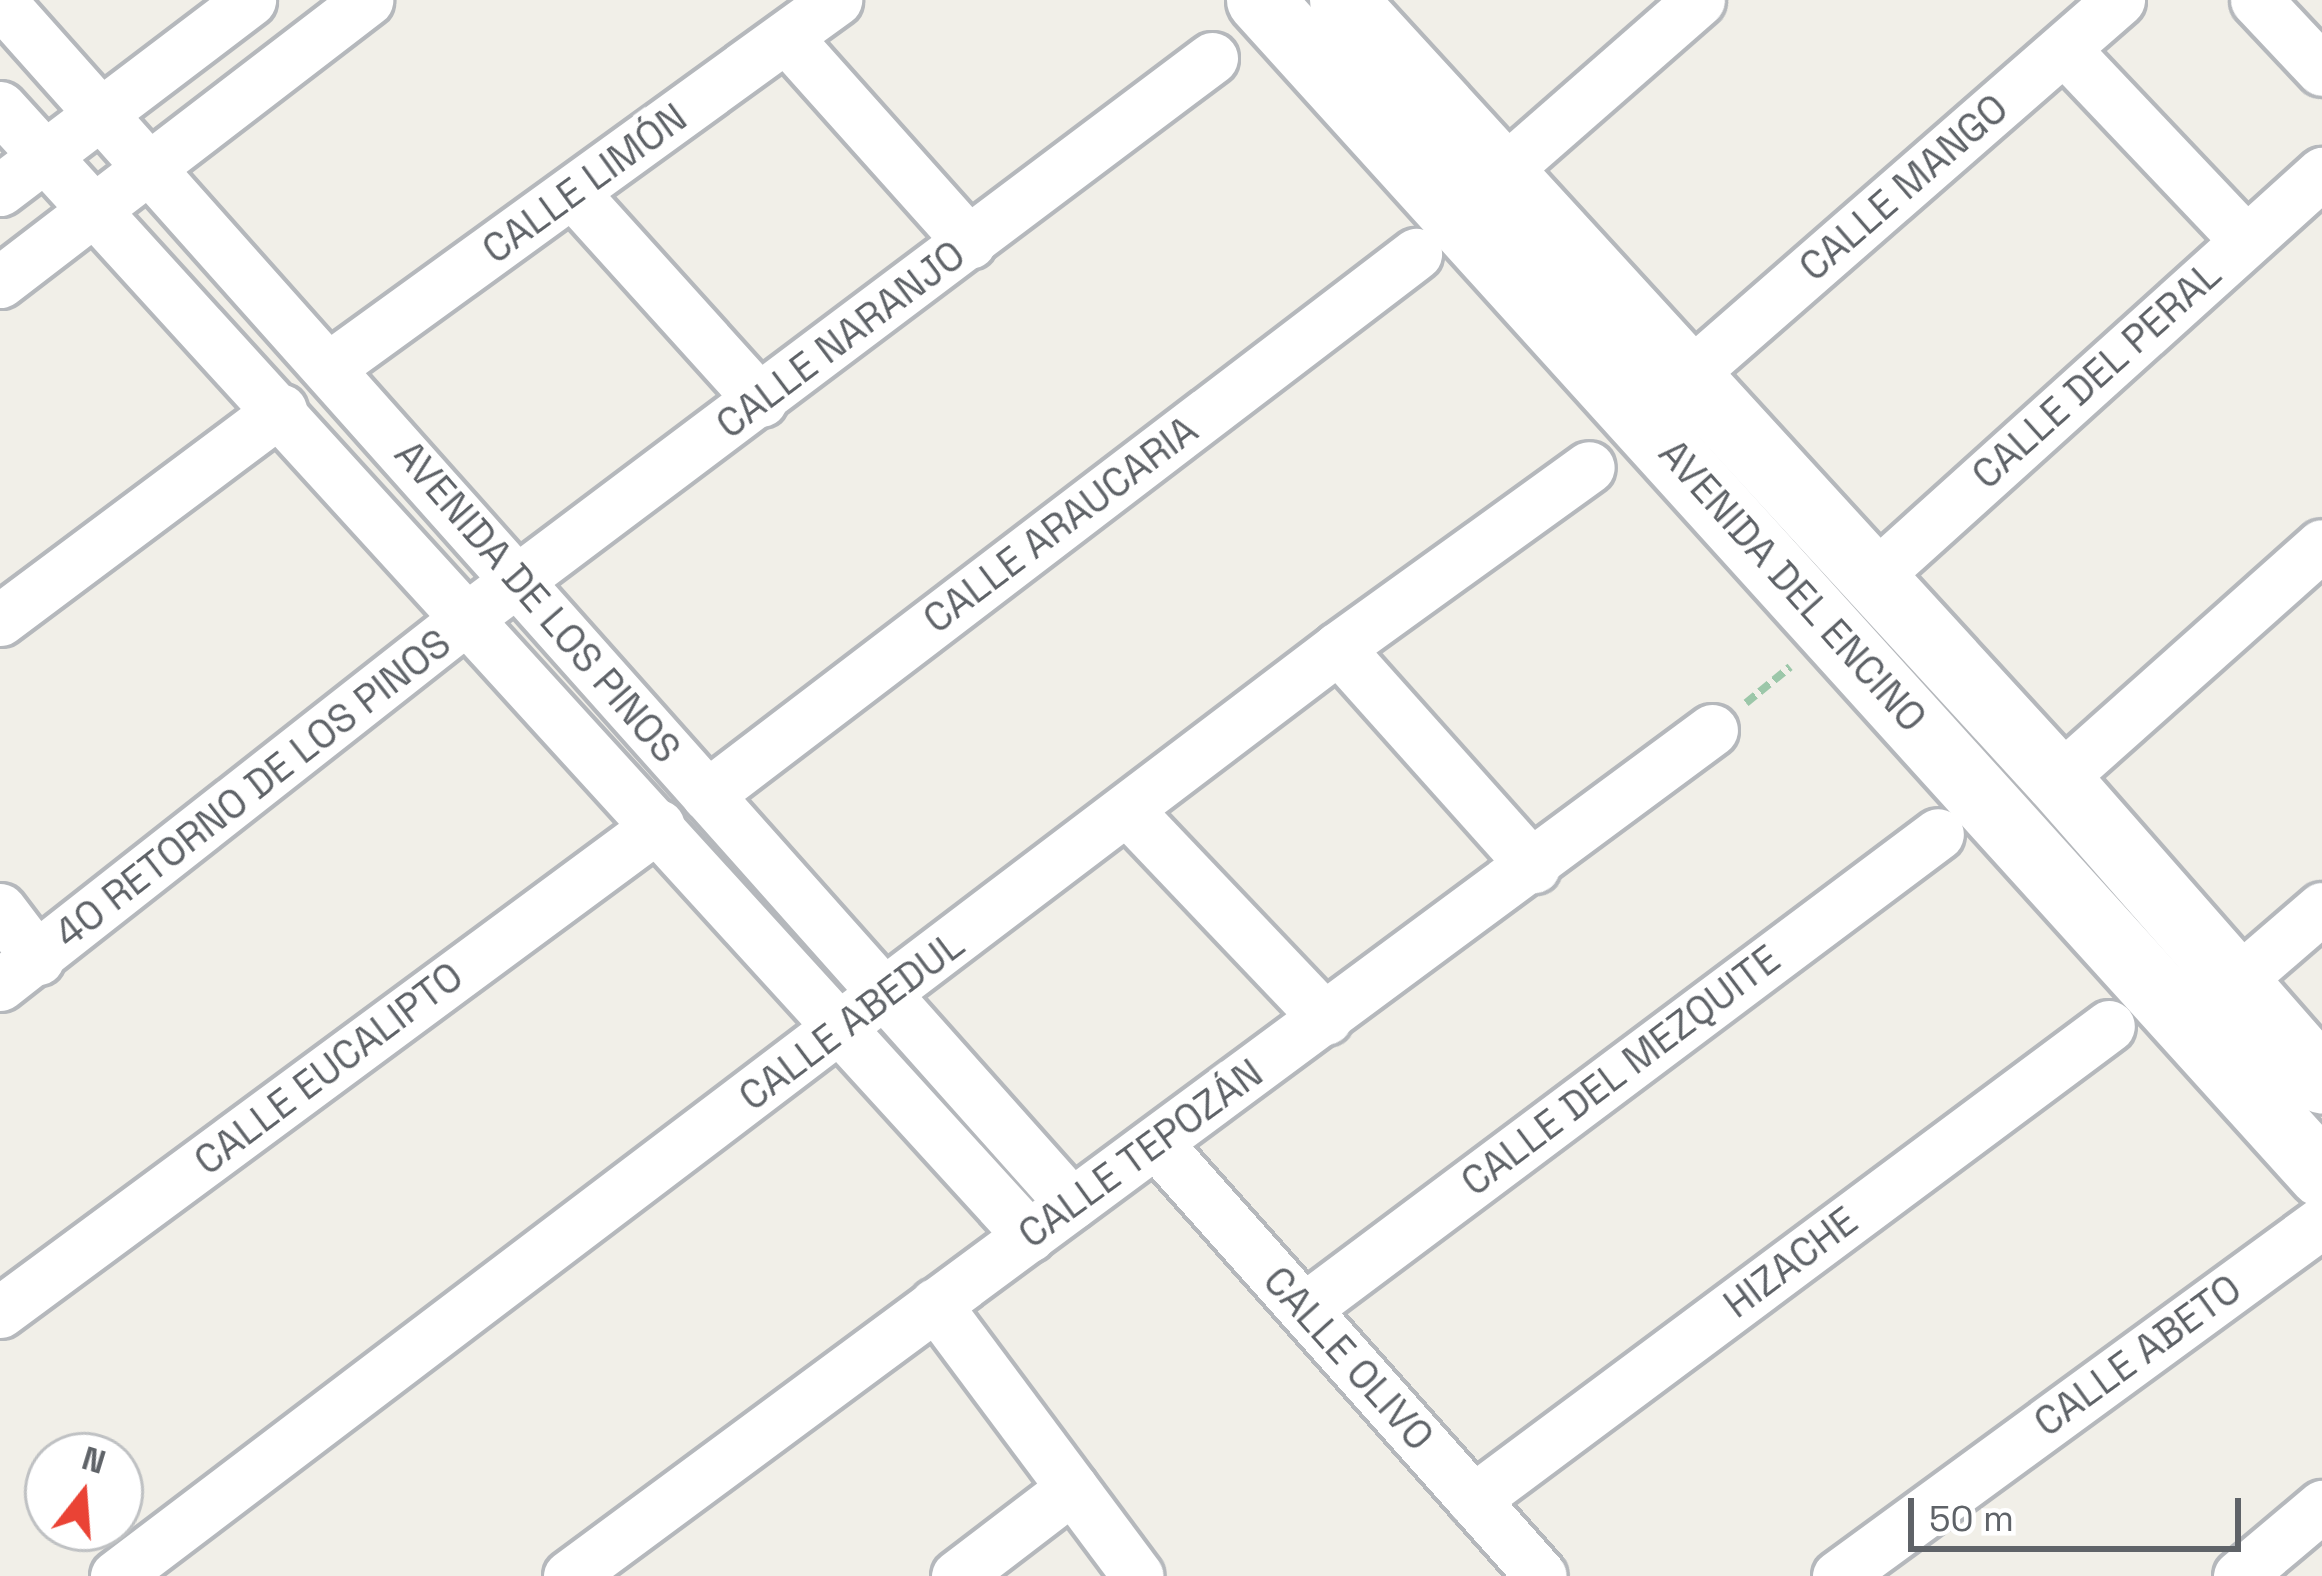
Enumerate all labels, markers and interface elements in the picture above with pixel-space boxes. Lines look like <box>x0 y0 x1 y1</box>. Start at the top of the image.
street label: CALLE MANGO <box>1791 85 2017 291</box>
street label: CALLE LIMÓN <box>474 94 696 274</box>
street label: CALLE NARANJO <box>708 232 974 448</box>
street label: CALLE DEL PERAL <box>1963 251 2231 499</box>
street label: CALLE ARAUCARIA <box>915 407 1207 643</box>
street label: AVENIDA DEL ENCINO <box>1648 430 1936 742</box>
street label: AVENIDA DE LOS PINOS <box>384 431 690 773</box>
street label: 4O RETORNO DE LOS PINOS <box>46 620 460 958</box>
street label: CALLE ABEDUL <box>730 921 974 1121</box>
street label: CALLE DEL MEZQUITE <box>1452 936 1790 1206</box>
street label: CALLE EUCALIPTO <box>186 953 472 1185</box>
street label: CALLE TEPOZÁN <box>1010 1050 1272 1258</box>
street label: HIZACHE <box>1715 1198 1867 1328</box>
street label: CALLE OLIVO <box>1254 1258 1442 1460</box>
street label: CALLE ABETO <box>2026 1265 2250 1447</box>
north arrow <box>24 1432 144 1552</box>
text: N <box>77 1437 110 1484</box>
scale bar <box>1914 1474 2247 1548</box>
text: 50 m <box>1929 1496 2014 1542</box>

